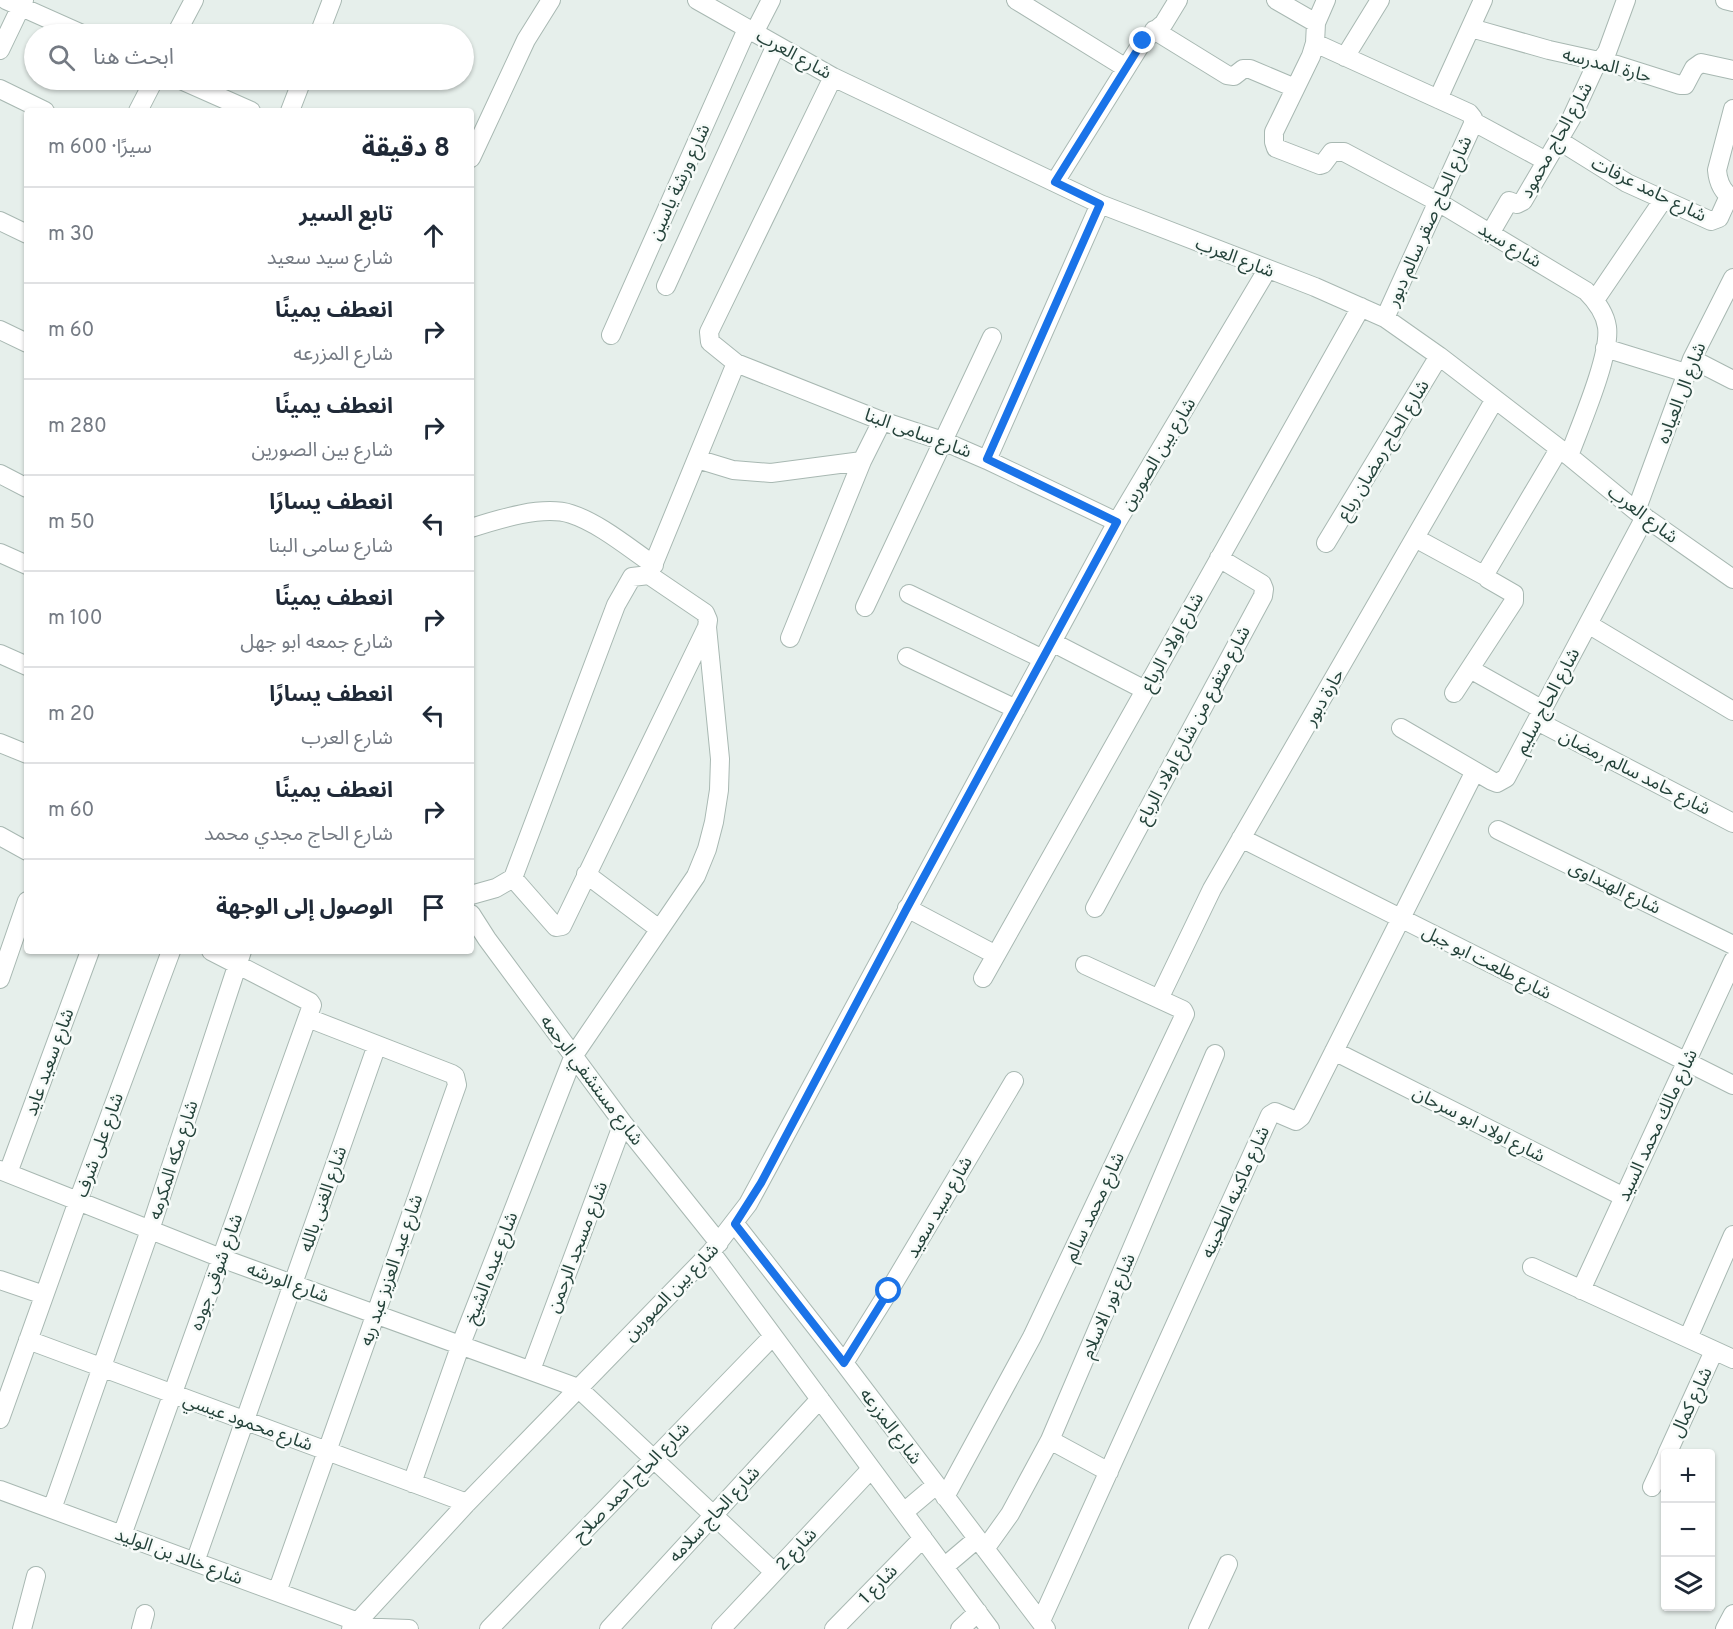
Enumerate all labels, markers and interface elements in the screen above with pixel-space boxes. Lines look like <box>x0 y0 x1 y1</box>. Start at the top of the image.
search box <box>24 24 474 90</box>
street label: شارع العرب <box>751 25 835 86</box>
route end <box>1129 27 1155 53</box>
icon: search <box>45 41 78 74</box>
street label: حارة المدرسه <box>1560 44 1654 89</box>
text: ابحث هنا <box>93 45 174 72</box>
street label: شارع الحاج محمود <box>1516 79 1600 203</box>
street label: شارع ورشة ياسين <box>644 121 717 245</box>
text: 8 دقيقة <box>362 133 450 166</box>
street label: شارع الحاج صقر سالم دبور <box>1382 133 1479 312</box>
text: سيرًا · 600 m <box>48 135 152 161</box>
street label: شارع حامد عرفات <box>1587 153 1710 229</box>
text: تابع السير <box>299 202 393 229</box>
street label: شارع سيد <box>1473 218 1545 275</box>
icon: ahead <box>417 219 450 252</box>
text: 30 m <box>48 222 94 248</box>
street label: شارع العرب <box>1191 233 1277 285</box>
text: شارع سيد سعيد <box>267 246 393 272</box>
text: انعطف يمينًا <box>275 298 393 325</box>
icon: right <box>417 315 450 348</box>
text: 60 m <box>48 318 94 344</box>
street label: شارع ال العياده <box>1653 340 1713 448</box>
text: شارع المزرعه <box>293 342 393 368</box>
street label: شارع الحاج رمضان رباع <box>1333 376 1436 526</box>
text: انعطف يمينًا <box>275 394 393 421</box>
street label: شارع بين الصورين <box>1117 394 1203 516</box>
street label: شارع سامى البنا <box>861 404 974 465</box>
icon: right <box>417 411 450 444</box>
text: 280 m <box>48 414 107 440</box>
text: شارع بين الصورين <box>251 438 393 464</box>
street label: شارع العرب <box>1602 481 1682 550</box>
text: انعطف يسارًا <box>269 490 393 517</box>
icon: left <box>417 507 450 540</box>
text: 50 m <box>48 510 95 536</box>
text: شارع سامى البنا <box>268 534 393 560</box>
text: انعطف يمينًا <box>275 586 393 613</box>
street label: شارع اولاد الرباع <box>1137 589 1211 697</box>
icon: right <box>417 603 450 636</box>
text: 100 m <box>48 606 103 632</box>
street label: شارع متفرع من شارع اولاد الرباع <box>1132 623 1257 829</box>
text: شارع جمعه ابو جهل <box>240 630 393 656</box>
street label: شارع الحاج سليم <box>1511 645 1587 759</box>
street label: حارة دبور <box>1299 665 1351 731</box>
text: انعطف يسارًا <box>269 682 393 709</box>
icon: left <box>417 699 450 732</box>
text: 20 m <box>48 702 95 728</box>
street label: شارع حامد سالم رمضان <box>1554 725 1714 822</box>
text: شارع العرب <box>301 726 393 752</box>
text: انعطف يمينًا <box>275 778 393 805</box>
icon: right <box>417 795 450 828</box>
text: 60 m <box>48 798 94 824</box>
text: شارع الحاج مجدي محمد <box>204 822 393 848</box>
street label: شارع الهنداوى <box>1564 856 1664 921</box>
icon: arrive <box>417 891 450 924</box>
text: الوصول إلى الوجهة <box>216 895 393 922</box>
street label: شارع طلعت ابو جبل <box>1417 921 1555 1007</box>
street label: شارع سعيد عايد <box>20 1006 81 1120</box>
street label: شارع مستشفي الرحمه <box>533 1011 647 1151</box>
street label: شارع مالك محمد السيد <box>1613 1046 1705 1206</box>
street label: شارع اولاد ابو سرحان <box>1408 1082 1548 1169</box>
street label: شارع على شرف <box>71 1090 131 1201</box>
street label: شارع مكه المكرمه <box>144 1098 205 1223</box>
street label: شارع ماكينه الطحينه <box>1197 1123 1277 1263</box>
street label: شارع الغنى بالله <box>296 1144 354 1256</box>
street label: شارع محمد سالم <box>1060 1149 1132 1267</box>
street label: شارع سيد سعيد <box>902 1153 980 1263</box>
street label: شارع مسجد الرحمن <box>543 1179 615 1317</box>
street label: شارع عبد العزيز عبد ربه <box>356 1192 430 1350</box>
street label: شارع عبده الشيخ <box>460 1209 525 1328</box>
street label: شارع شوقى جوده <box>186 1211 250 1334</box>
street label: شارع بين الصورين <box>620 1239 725 1348</box>
street label: شارع نور الاسلام <box>1077 1251 1143 1363</box>
street label: شارع الورشه <box>243 1258 332 1310</box>
route start <box>875 1277 901 1303</box>
street label: شارع كمال <box>1666 1364 1720 1442</box>
street label: شارع المزرعه <box>853 1384 926 1470</box>
street label: شارع محمود عيسي <box>179 1389 315 1458</box>
street label: شارع الحاج احمد صلاح <box>569 1418 696 1549</box>
map controls <box>1661 1449 1715 1611</box>
button: + <box>1661 1449 1715 1503</box>
street label: شارع الحاج سلامه <box>664 1462 766 1569</box>
button: − <box>1661 1503 1715 1557</box>
street label: شارع خالد بن الوليد <box>111 1524 246 1592</box>
street label: شارع 2 <box>772 1524 823 1577</box>
button: layers <box>1661 1557 1715 1611</box>
street label: شارع 1 <box>855 1560 904 1610</box>

